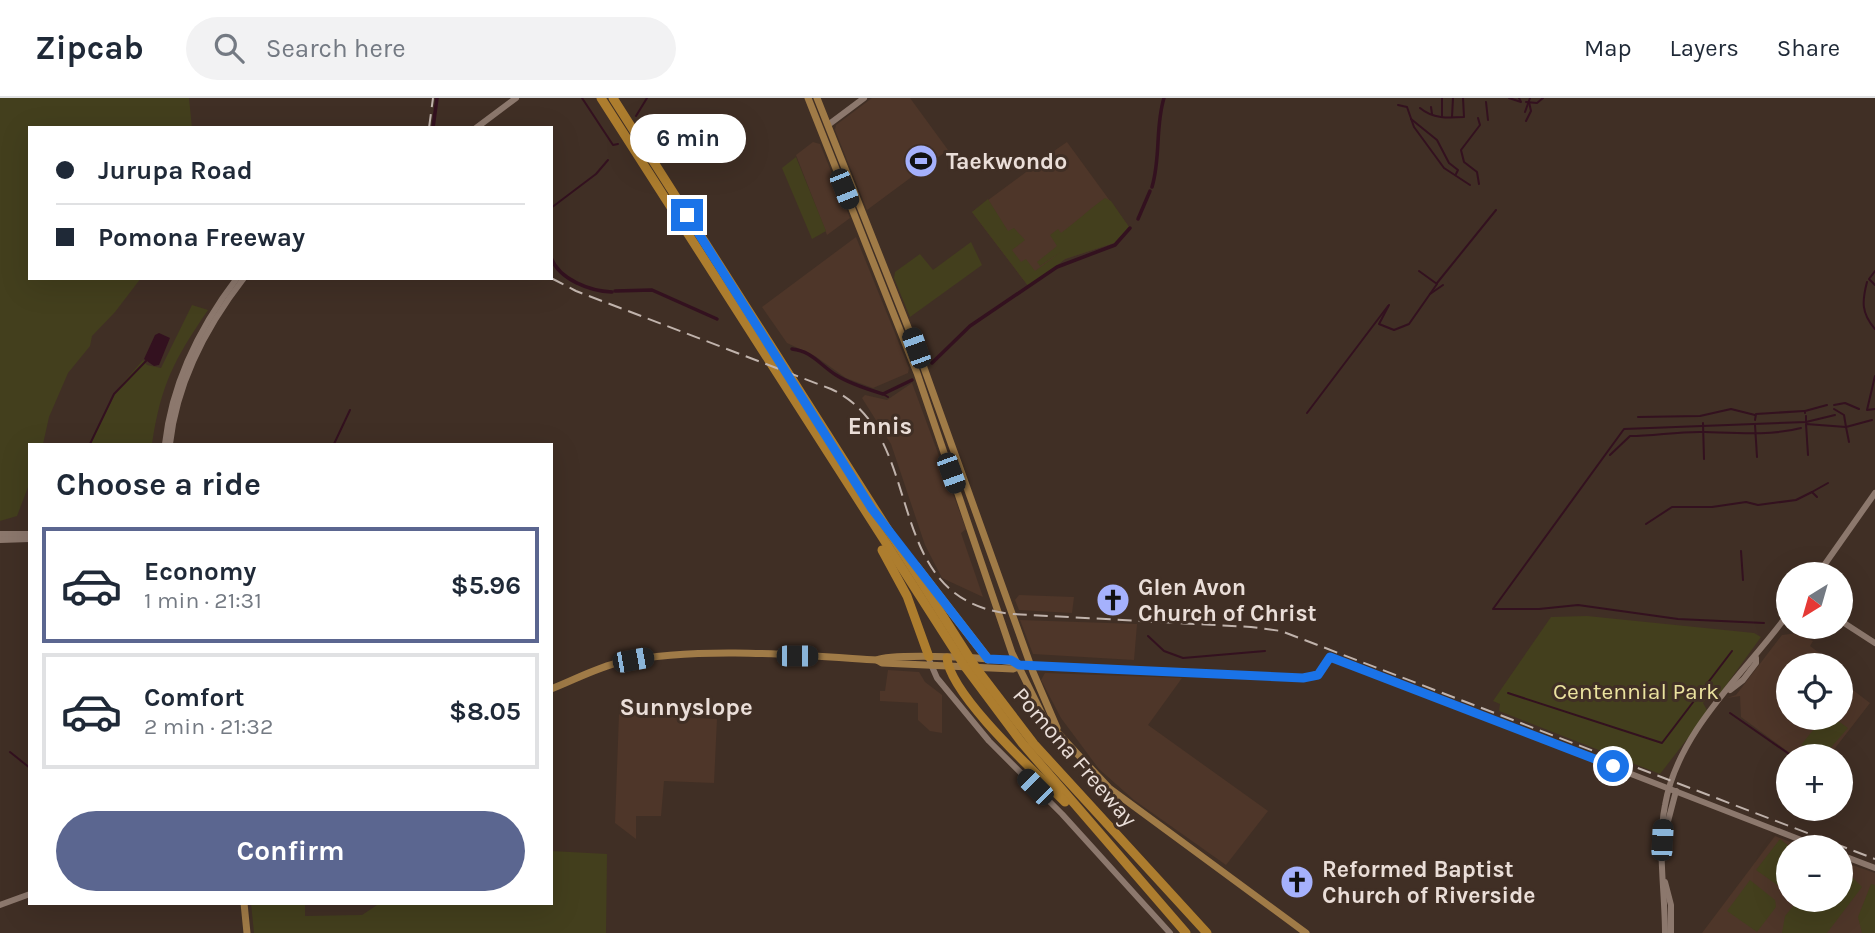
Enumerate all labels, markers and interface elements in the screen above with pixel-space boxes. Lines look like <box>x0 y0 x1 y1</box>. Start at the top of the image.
search box <box>186 17 676 80</box>
text: Zipcab <box>35 29 144 67</box>
icon: search <box>210 29 248 67</box>
text: Search here <box>266 33 406 64</box>
text: Map <box>1584 34 1632 62</box>
text: Layers <box>1670 34 1739 62</box>
text: Share <box>1777 34 1840 62</box>
callout: 6 min <box>629 114 745 162</box>
text: 6 min <box>656 125 720 152</box>
sports icon: Taekwondo <box>902 142 940 180</box>
place label: Taekwondo <box>946 148 1067 175</box>
text: Jurupa Road <box>98 155 253 186</box>
car <box>827 166 862 212</box>
route end <box>671 199 703 231</box>
text: Pomona Freeway <box>98 222 305 253</box>
car <box>899 325 934 371</box>
district label: Ennis <box>848 412 912 440</box>
car <box>934 450 969 496</box>
text: Choose a ride <box>56 466 261 503</box>
icon: car <box>60 554 123 617</box>
text: Economy <box>144 556 256 587</box>
north arrow <box>1776 562 1853 639</box>
map controls <box>1776 562 1853 912</box>
text: $5.96 <box>451 570 521 601</box>
place label: Glen Avon Church of Christ <box>1138 574 1317 627</box>
church icon: Glen Avon Church of Christ <box>1094 581 1132 619</box>
text: 1 min · 21:31 <box>144 587 262 614</box>
car <box>611 646 656 674</box>
car <box>777 646 819 667</box>
button: locate <box>1776 653 1853 730</box>
park label: Centennial Park <box>1553 678 1719 705</box>
icon: car <box>60 680 123 743</box>
text: Comfort <box>144 682 245 713</box>
street label: Pomona Freeway <box>1007 682 1143 832</box>
district label: Sunnyslope <box>619 693 753 721</box>
text: $8.05 <box>449 696 521 727</box>
text: 2 min · 21:32 <box>144 713 273 740</box>
button: + <box>1776 744 1853 821</box>
route start <box>1597 750 1629 782</box>
car <box>1013 765 1058 809</box>
button: Confirm <box>56 811 525 891</box>
car <box>1651 818 1674 862</box>
button: − <box>1776 835 1853 912</box>
place label: Reformed Baptist Church of Riverside <box>1322 856 1535 909</box>
church icon: Reformed Baptist Church of Riverside <box>1278 863 1316 901</box>

